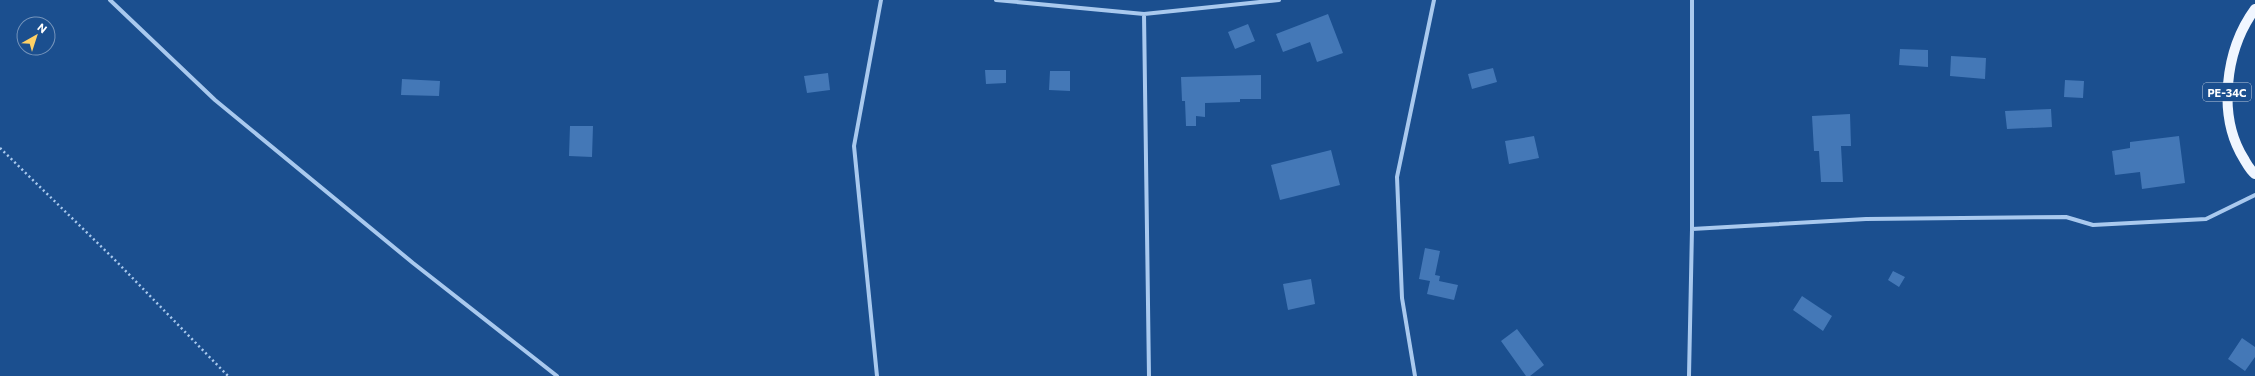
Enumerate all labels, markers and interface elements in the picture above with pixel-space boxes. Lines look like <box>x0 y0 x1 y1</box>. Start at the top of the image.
north arrow <box>16 16 56 56</box>
text: N <box>35 20 50 35</box>
road number: PE-34C <box>2203 83 2251 101</box>

